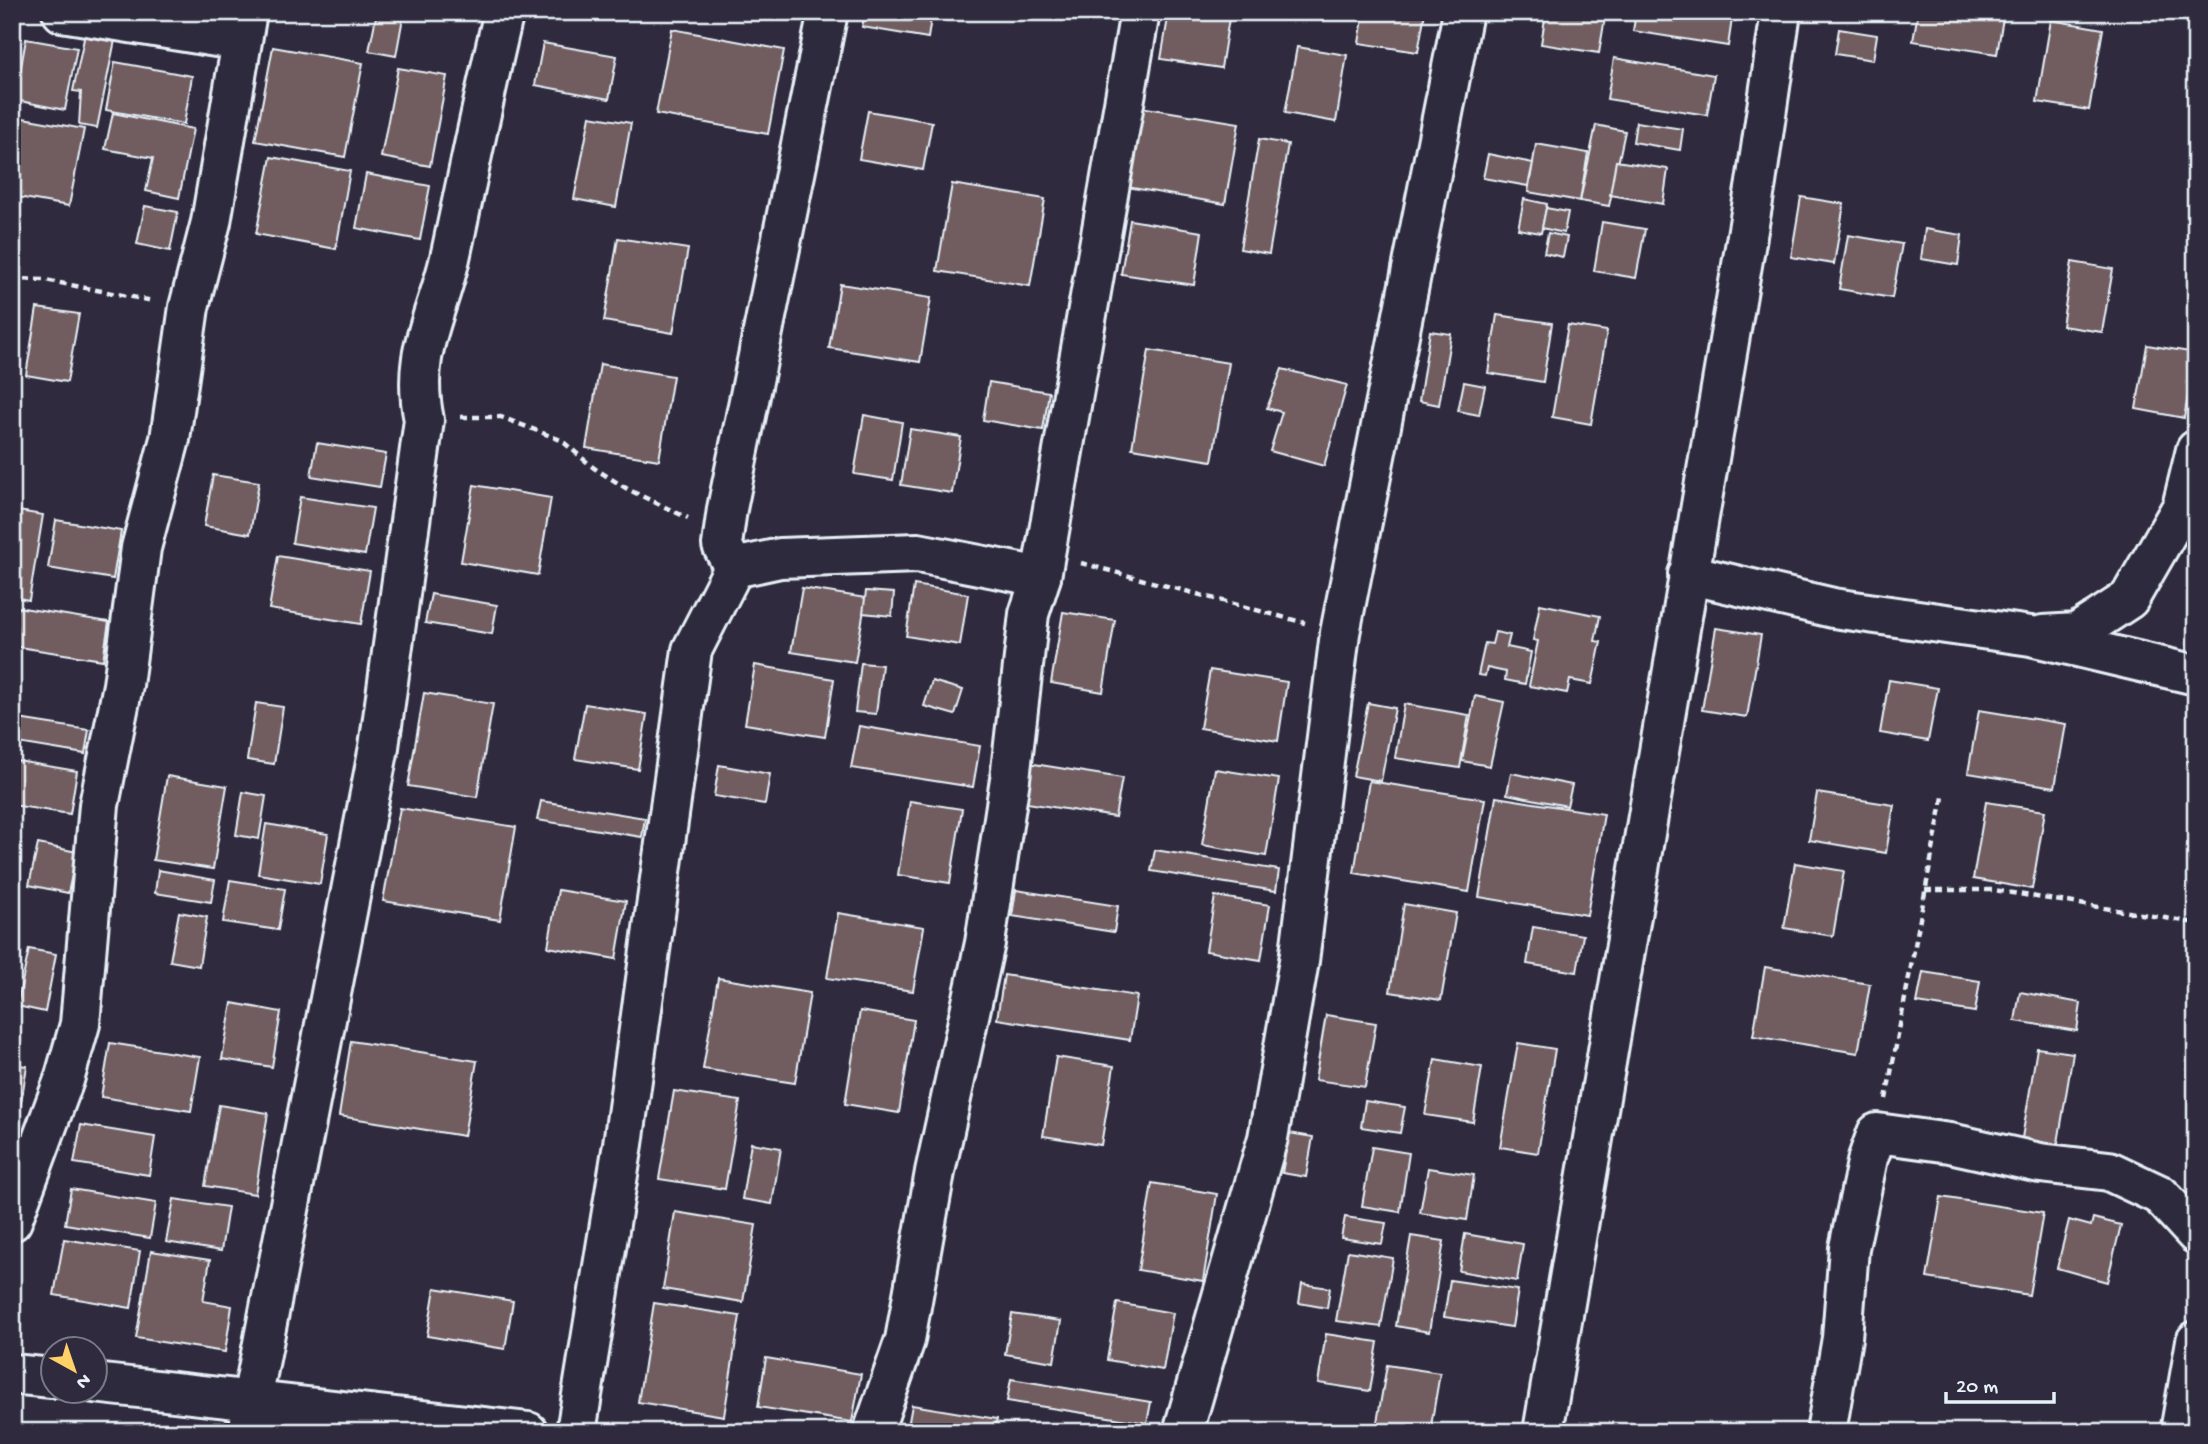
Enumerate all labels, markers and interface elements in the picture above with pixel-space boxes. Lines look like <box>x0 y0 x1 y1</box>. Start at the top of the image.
north arrow <box>38 1336 108 1406</box>
scale bar <box>1946 1360 2054 1404</box>
text: N <box>71 1368 95 1393</box>
text: 20 m <box>1956 1376 1998 1401</box>

